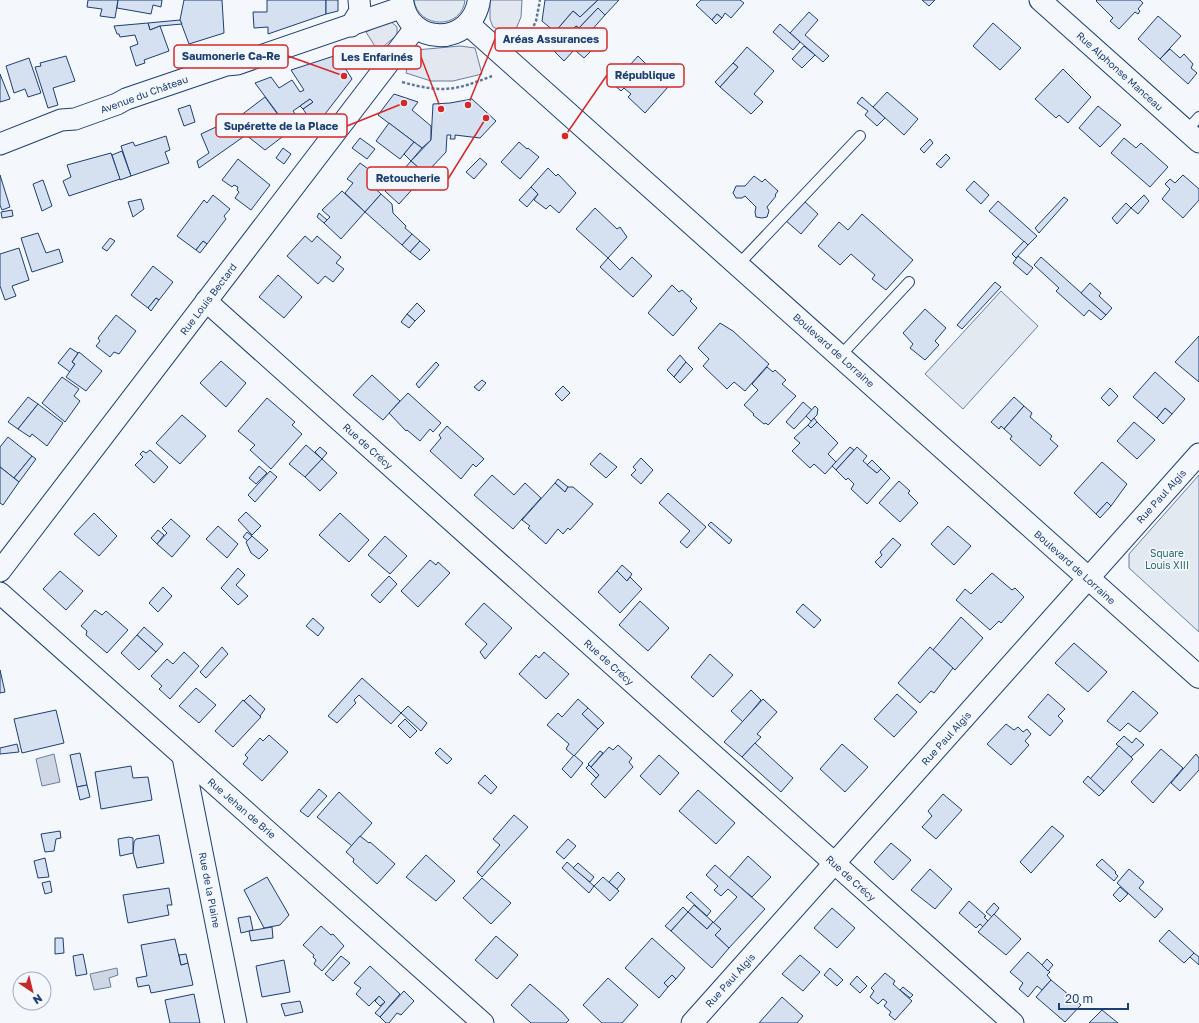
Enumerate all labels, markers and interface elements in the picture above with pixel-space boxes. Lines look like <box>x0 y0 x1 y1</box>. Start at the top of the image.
callout: Aréas Assurances <box>495 28 607 51</box>
street label: Rue Alphonse Manceau <box>1074 29 1166 113</box>
text: Aréas Assurances <box>503 32 599 45</box>
callout: Saumonerie Ca-Re <box>174 45 288 68</box>
callout: Les Enfarinés <box>333 46 421 69</box>
text: Saumonerie Ca-Re <box>182 49 281 62</box>
text: Les Enfarinés <box>341 50 413 63</box>
callout: République <box>607 64 684 87</box>
text: République <box>615 68 676 81</box>
street label: Avenue du Château <box>98 73 190 115</box>
callout: Supérette de la Place <box>216 114 347 137</box>
text: Supérette de la Place <box>224 119 339 132</box>
callout: Retoucherie <box>367 167 448 190</box>
text: Retoucherie <box>376 171 441 184</box>
street label: Rue Louis Bectard <box>177 261 239 337</box>
street label: Boulevard de Lorraine <box>791 310 877 390</box>
street label: Rue de Crécy <box>341 421 396 472</box>
street label: Rue Paul Algis <box>1134 467 1188 525</box>
street label: Boulevard de Lorraine <box>1032 527 1118 607</box>
park label: Square Louis XIII <box>1145 547 1189 571</box>
street label: Rue de Crécy <box>582 637 637 688</box>
street label: Rue Paul Algis <box>919 709 973 767</box>
street label: Rue Jehan de Brie <box>206 775 279 841</box>
street label: Rue de la Plaine <box>197 851 223 929</box>
street label: Rue de Crécy <box>824 853 879 904</box>
street label: Rue Paul Algis <box>703 951 757 1009</box>
north arrow <box>12 971 52 1011</box>
scale bar <box>1059 985 1128 1011</box>
text: 20 m <box>1065 991 1093 1006</box>
text: N <box>31 992 45 1007</box>

